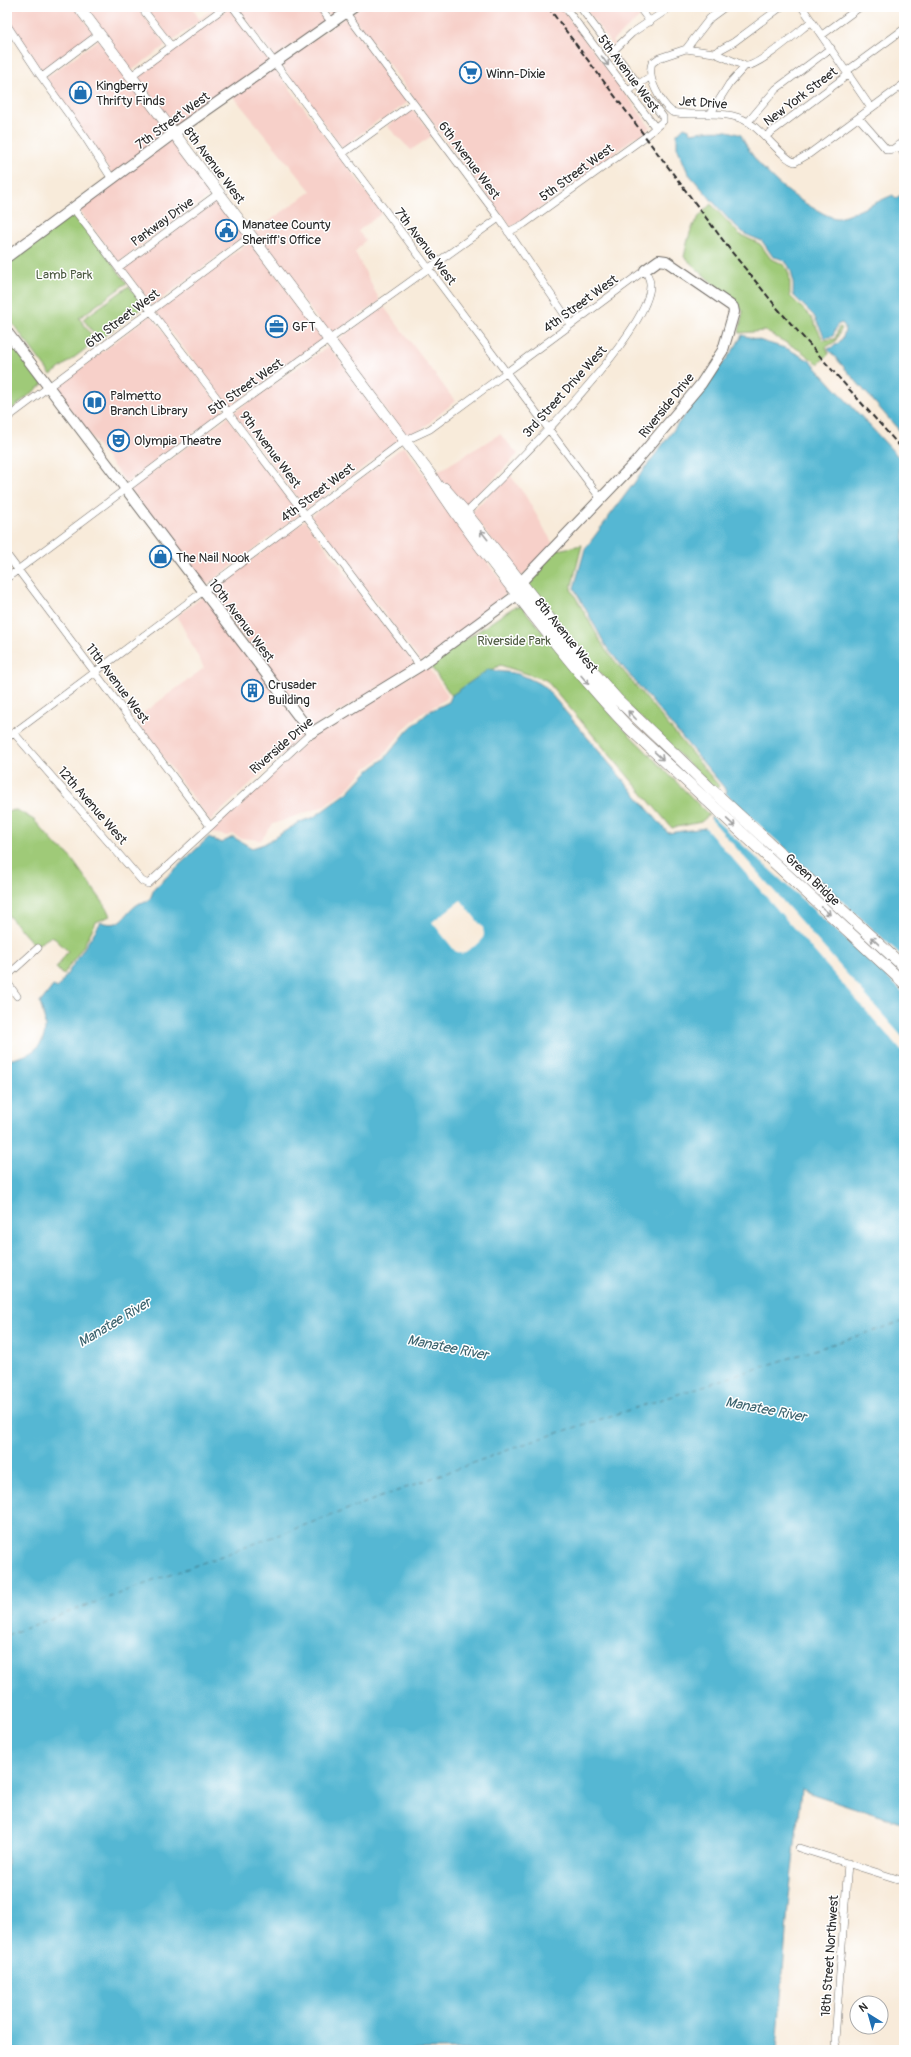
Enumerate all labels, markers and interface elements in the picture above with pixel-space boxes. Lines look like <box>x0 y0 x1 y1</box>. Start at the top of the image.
street label: 5th Avenue West <box>594 32 663 116</box>
one-way arrow <box>601 55 609 66</box>
supermarket icon: Winn-Dixie <box>458 60 484 86</box>
street label: New York Street <box>761 63 841 130</box>
place label: Winn-Dixie <box>486 66 546 82</box>
place label: Kingberry Thrifty Finds <box>96 78 165 109</box>
shop icon: Kingberry Thrifty Finds <box>67 79 93 105</box>
street label: 7th Street West <box>132 88 213 153</box>
street label: Jet Drive <box>678 93 728 113</box>
street label: 6th Avenue West <box>435 119 504 203</box>
street label: 8th Avenue West <box>180 124 249 208</box>
street label: 5th Street West <box>536 140 617 205</box>
street label: Parkway Drive <box>128 193 198 250</box>
street label: 7th Avenue West <box>391 205 460 289</box>
place label: Manatee County Sheriff's Office <box>242 217 331 248</box>
public building icon: Manatee County Sheriff's Office <box>214 218 240 244</box>
park label: Lamb Park <box>36 267 93 283</box>
street label: 4th Street West <box>540 271 622 336</box>
street label: 6th Street West <box>82 285 163 352</box>
office icon: GFT <box>263 313 289 339</box>
place label: GFT <box>292 319 316 335</box>
street label: 3rd Street Drive West <box>519 342 611 441</box>
street label: 5th Street West <box>205 355 287 419</box>
street label: Riverside Drive <box>636 370 698 441</box>
place label: Palmetto Branch Library <box>110 388 188 419</box>
library icon: Palmetto Branch Library <box>82 389 108 415</box>
street label: 9th Avenue West <box>236 408 305 492</box>
theatre icon: Olympia Theatre <box>106 427 132 453</box>
place label: Olympia Theatre <box>134 433 222 449</box>
street label: 4th Street West <box>278 459 358 526</box>
one-way arrow <box>479 529 488 540</box>
shop icon: The Nail Nook <box>148 544 174 570</box>
place label: The Nail Nook <box>176 550 250 566</box>
street label: 10th Avenue West <box>205 576 278 666</box>
street label: 8th Avenue West <box>531 595 602 677</box>
park label: Riverside Park <box>477 633 551 649</box>
street label: 11th Avenue West <box>82 641 153 727</box>
one-way arrow <box>581 674 590 685</box>
place label: Crusader Building <box>268 677 317 708</box>
building icon: Crusader Building <box>239 678 265 704</box>
one-way arrow <box>627 710 637 720</box>
street label: Riverside Drive <box>247 714 317 778</box>
one-way arrow <box>653 751 664 760</box>
street label: 12th Avenue West <box>54 763 131 848</box>
one-way arrow <box>726 818 736 828</box>
street label: Green Bridge <box>782 850 844 910</box>
one-way arrow <box>821 906 831 915</box>
one-way arrow <box>870 936 880 945</box>
water label: Manatee River <box>75 1293 155 1351</box>
water label: Manatee River <box>406 1331 492 1364</box>
water label: Manatee River <box>724 1393 810 1426</box>
street label: 18th Street Northwest <box>818 1894 842 2017</box>
north arrow <box>849 1995 889 2035</box>
text: N <box>856 2000 871 2015</box>

